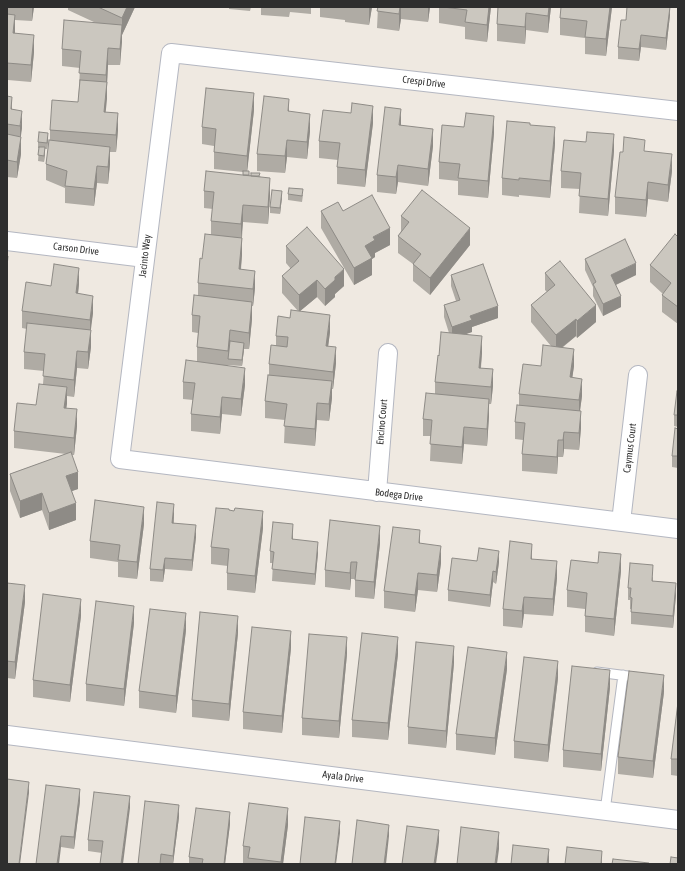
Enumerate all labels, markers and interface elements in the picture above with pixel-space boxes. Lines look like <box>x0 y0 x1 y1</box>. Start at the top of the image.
street label: Crespi Drive <box>402 73 446 91</box>
street label: Jacinto Way <box>136 234 154 278</box>
street label: Carson Drive <box>52 240 100 258</box>
street label: Encino Court <box>374 399 390 445</box>
street label: Caymus Court <box>621 422 639 474</box>
street label: Bodega Drive <box>374 486 424 504</box>
street label: Ayala Drive <box>322 769 364 785</box>

